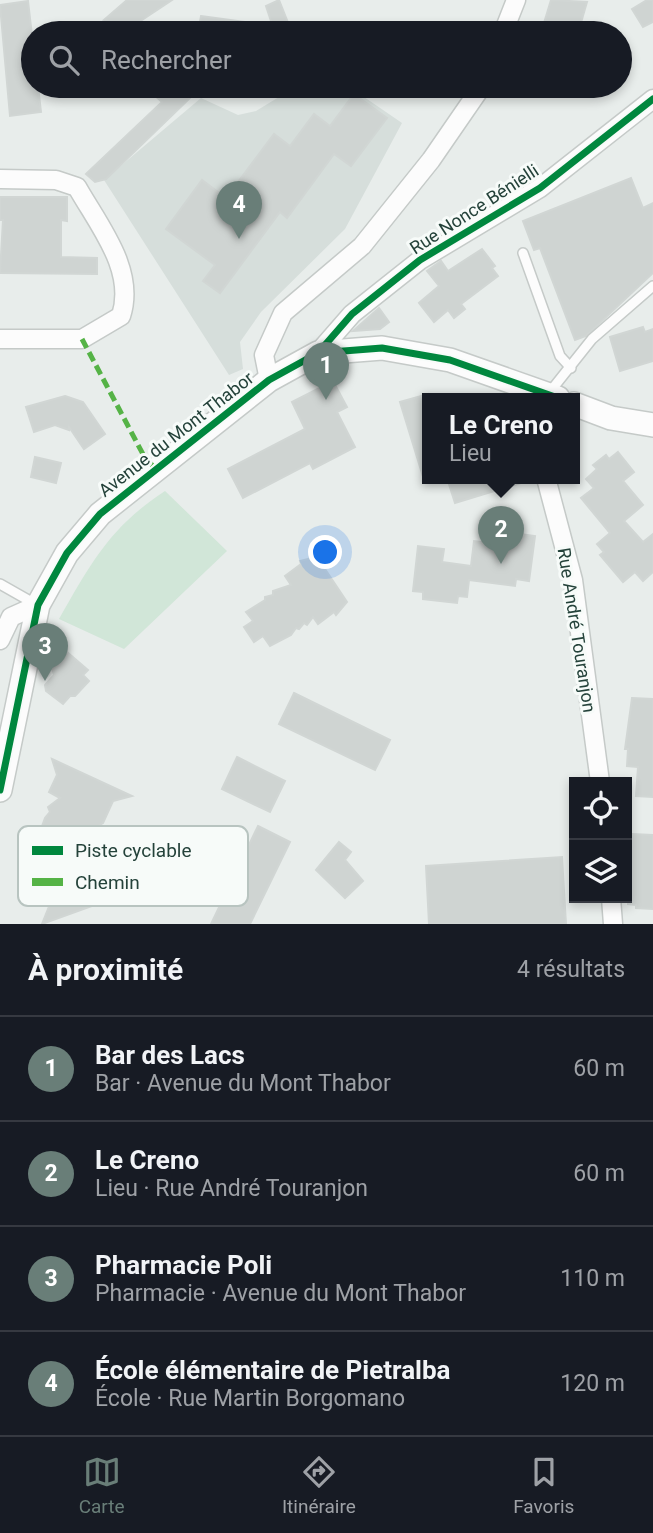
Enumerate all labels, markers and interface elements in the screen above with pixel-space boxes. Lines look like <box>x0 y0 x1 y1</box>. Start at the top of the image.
search box <box>21 21 632 98</box>
icon: search <box>45 41 83 79</box>
text: Rechercher <box>101 45 232 75</box>
street label: Rue Nonce Bénielli <box>406 160 542 258</box>
pin: 4 <box>216 181 262 239</box>
pin: 1 <box>303 342 349 400</box>
street label: Avenue du Mont Thabor <box>94 367 258 501</box>
popup <box>422 393 580 484</box>
text: Le Creno <box>449 410 553 440</box>
text: Lieu <box>449 440 492 467</box>
pin: 2 <box>478 506 524 564</box>
your location <box>308 535 342 569</box>
street label: Rue André Touranjon <box>554 546 600 714</box>
pin: 3 <box>22 623 68 681</box>
map controls <box>569 777 632 903</box>
button: locate <box>569 777 632 840</box>
legend <box>18 826 248 906</box>
text: Piste cyclable <box>75 839 192 862</box>
button: layers <box>569 840 632 903</box>
text: Chemin <box>75 871 140 894</box>
text: À proximité <box>28 952 183 987</box>
text: 4 résultats <box>517 956 625 983</box>
text: Bar des Lacs <box>95 1040 245 1070</box>
text: 1 <box>44 1055 58 1082</box>
text: 60 m <box>573 1055 625 1082</box>
text: Bar · Avenue du Mont Thabor <box>95 1070 391 1097</box>
text: Le Creno <box>95 1145 199 1175</box>
text: 2 <box>44 1160 58 1187</box>
text: 60 m <box>573 1160 625 1187</box>
text: Lieu · Rue André Touranjon <box>95 1175 368 1202</box>
text: Pharmacie Poli <box>95 1250 272 1280</box>
text: 3 <box>44 1265 58 1292</box>
text: 110 m <box>560 1265 625 1292</box>
text: Pharmacie · Avenue du Mont Thabor <box>95 1280 466 1307</box>
text: École élémentaire de Pietralba <box>95 1355 451 1385</box>
text: 4 <box>44 1370 58 1397</box>
text: 120 m <box>560 1370 625 1397</box>
text: École · Rue Martin Borgomano <box>95 1385 405 1412</box>
tab: Carte <box>79 1453 125 1518</box>
tab: Itinéraire <box>282 1453 356 1518</box>
tab: Favoris <box>513 1453 574 1518</box>

